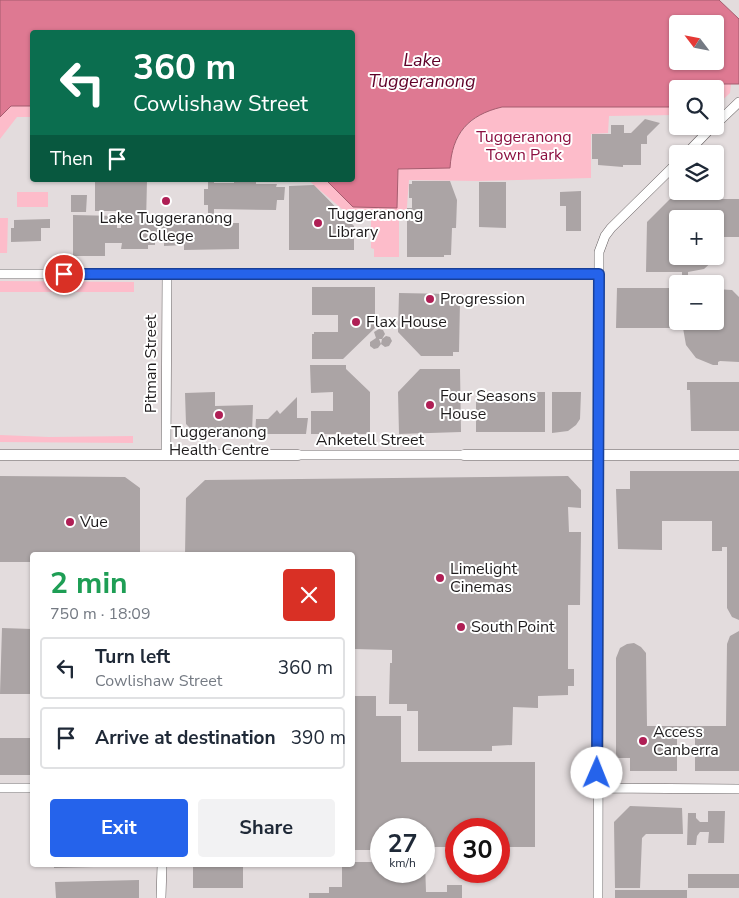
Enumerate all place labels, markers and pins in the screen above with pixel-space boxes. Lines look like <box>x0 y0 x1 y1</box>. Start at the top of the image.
marker: Lake Tuggeranong College <box>160 195 172 207</box>
place label: Tuggeranong Library <box>328 203 423 243</box>
place label: Lake Tuggeranong College <box>100 207 232 247</box>
marker: Tuggeranong Library <box>312 217 324 229</box>
pin <box>43 253 85 295</box>
place label: Progression <box>440 288 525 310</box>
marker: Progression <box>424 293 436 305</box>
place label: Flax House <box>366 311 447 333</box>
marker: Flax House <box>350 316 362 328</box>
place label: Four Seasons House <box>440 385 536 425</box>
marker: Four Seasons House <box>424 399 436 411</box>
marker: Tuggeranong Health Centre <box>213 409 225 421</box>
place label: Tuggeranong Health Centre <box>169 421 269 461</box>
place label: Vue <box>79 511 108 533</box>
marker: Vue <box>64 516 76 528</box>
place label: Limelight Cinemas <box>450 558 518 598</box>
marker: Limelight Cinemas <box>434 572 446 584</box>
place label: South Point <box>471 616 555 638</box>
marker: South Point <box>455 621 467 633</box>
place label: Access Canberra <box>653 721 719 761</box>
marker: Access Canberra <box>637 735 649 747</box>

